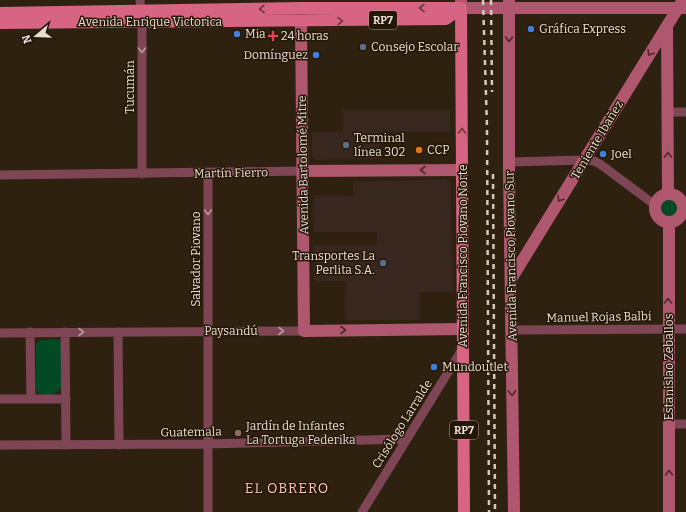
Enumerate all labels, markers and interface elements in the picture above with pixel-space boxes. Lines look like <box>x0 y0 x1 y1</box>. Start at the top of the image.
one-way arrow <box>419 4 425 12</box>
one-way arrow <box>259 5 265 13</box>
road number: RP7 <box>369 11 397 29</box>
street label: Avenida Enrique Victorica <box>78 15 223 29</box>
north arrow <box>16 16 56 56</box>
one-way arrow <box>337 17 343 25</box>
place label: Gráfica Express <box>539 22 626 36</box>
marker: Gráfica Express <box>526 24 536 34</box>
place label: Mia <box>245 27 266 41</box>
marker: Mia <box>232 29 242 39</box>
place label: 24 horas <box>281 29 329 43</box>
marker: 24 horas <box>268 31 278 41</box>
text: N <box>19 32 35 45</box>
one-way arrow <box>505 36 513 42</box>
place label: Consejo Escolar <box>371 40 459 54</box>
marker: Consejo Escolar <box>358 42 368 52</box>
one-way arrow <box>138 47 146 53</box>
place label: Domínguez <box>243 48 308 62</box>
one-way arrow <box>648 49 655 56</box>
marker: Domínguez <box>311 50 321 60</box>
street label: Tucumán <box>123 60 137 114</box>
street label: Avenida Bartolomé Mitre <box>295 95 311 235</box>
street label: Teniente Ibañez <box>568 98 626 182</box>
one-way arrow <box>458 128 466 134</box>
place label: Terminal línea 302 <box>354 131 405 159</box>
marker: Terminal línea 302 <box>341 140 351 150</box>
place label: CCP <box>427 143 449 157</box>
marker: CCP <box>414 145 424 155</box>
place label: Joel <box>610 147 632 161</box>
marker: Joel <box>598 149 608 159</box>
one-way arrow <box>664 152 672 158</box>
street label: Martín Fierro <box>194 165 268 181</box>
street label: Avenida Francisco Piovano Norte <box>456 165 470 347</box>
one-way arrow <box>420 166 426 174</box>
street label: Avenida Francisco Piovano Sur <box>503 170 519 341</box>
one-way arrow <box>558 195 565 202</box>
one-way arrow <box>204 209 212 215</box>
street label: Salvador Piovano <box>189 211 203 307</box>
place label: Transportes La Perlita S.A. <box>292 249 375 277</box>
marker: Transportes La Perlita S.A. <box>378 258 388 268</box>
one-way arrow <box>664 298 672 304</box>
street label: Manuel Rojas Balbi <box>546 309 652 325</box>
street label: Estanislao Zeballos <box>662 313 676 420</box>
street label: Paysandú <box>204 324 258 338</box>
one-way arrow <box>340 326 346 334</box>
one-way arrow <box>278 327 284 335</box>
one-way arrow <box>78 328 84 336</box>
place label: Mundoutlet <box>442 360 508 374</box>
marker: Mundoutlet <box>429 362 439 372</box>
street label: Crisólogo Larralde <box>369 377 435 471</box>
one-way arrow <box>508 390 516 396</box>
place label: Jardín de Infantes La Tortuga Federika <box>245 419 356 447</box>
road number: RP7 <box>450 421 478 439</box>
street label: Guatemala <box>160 424 222 440</box>
marker: Jardín de Infantes La Tortuga Federika <box>233 428 243 438</box>
one-way arrow <box>665 470 673 476</box>
district label: EL OBRERO <box>245 480 329 497</box>

